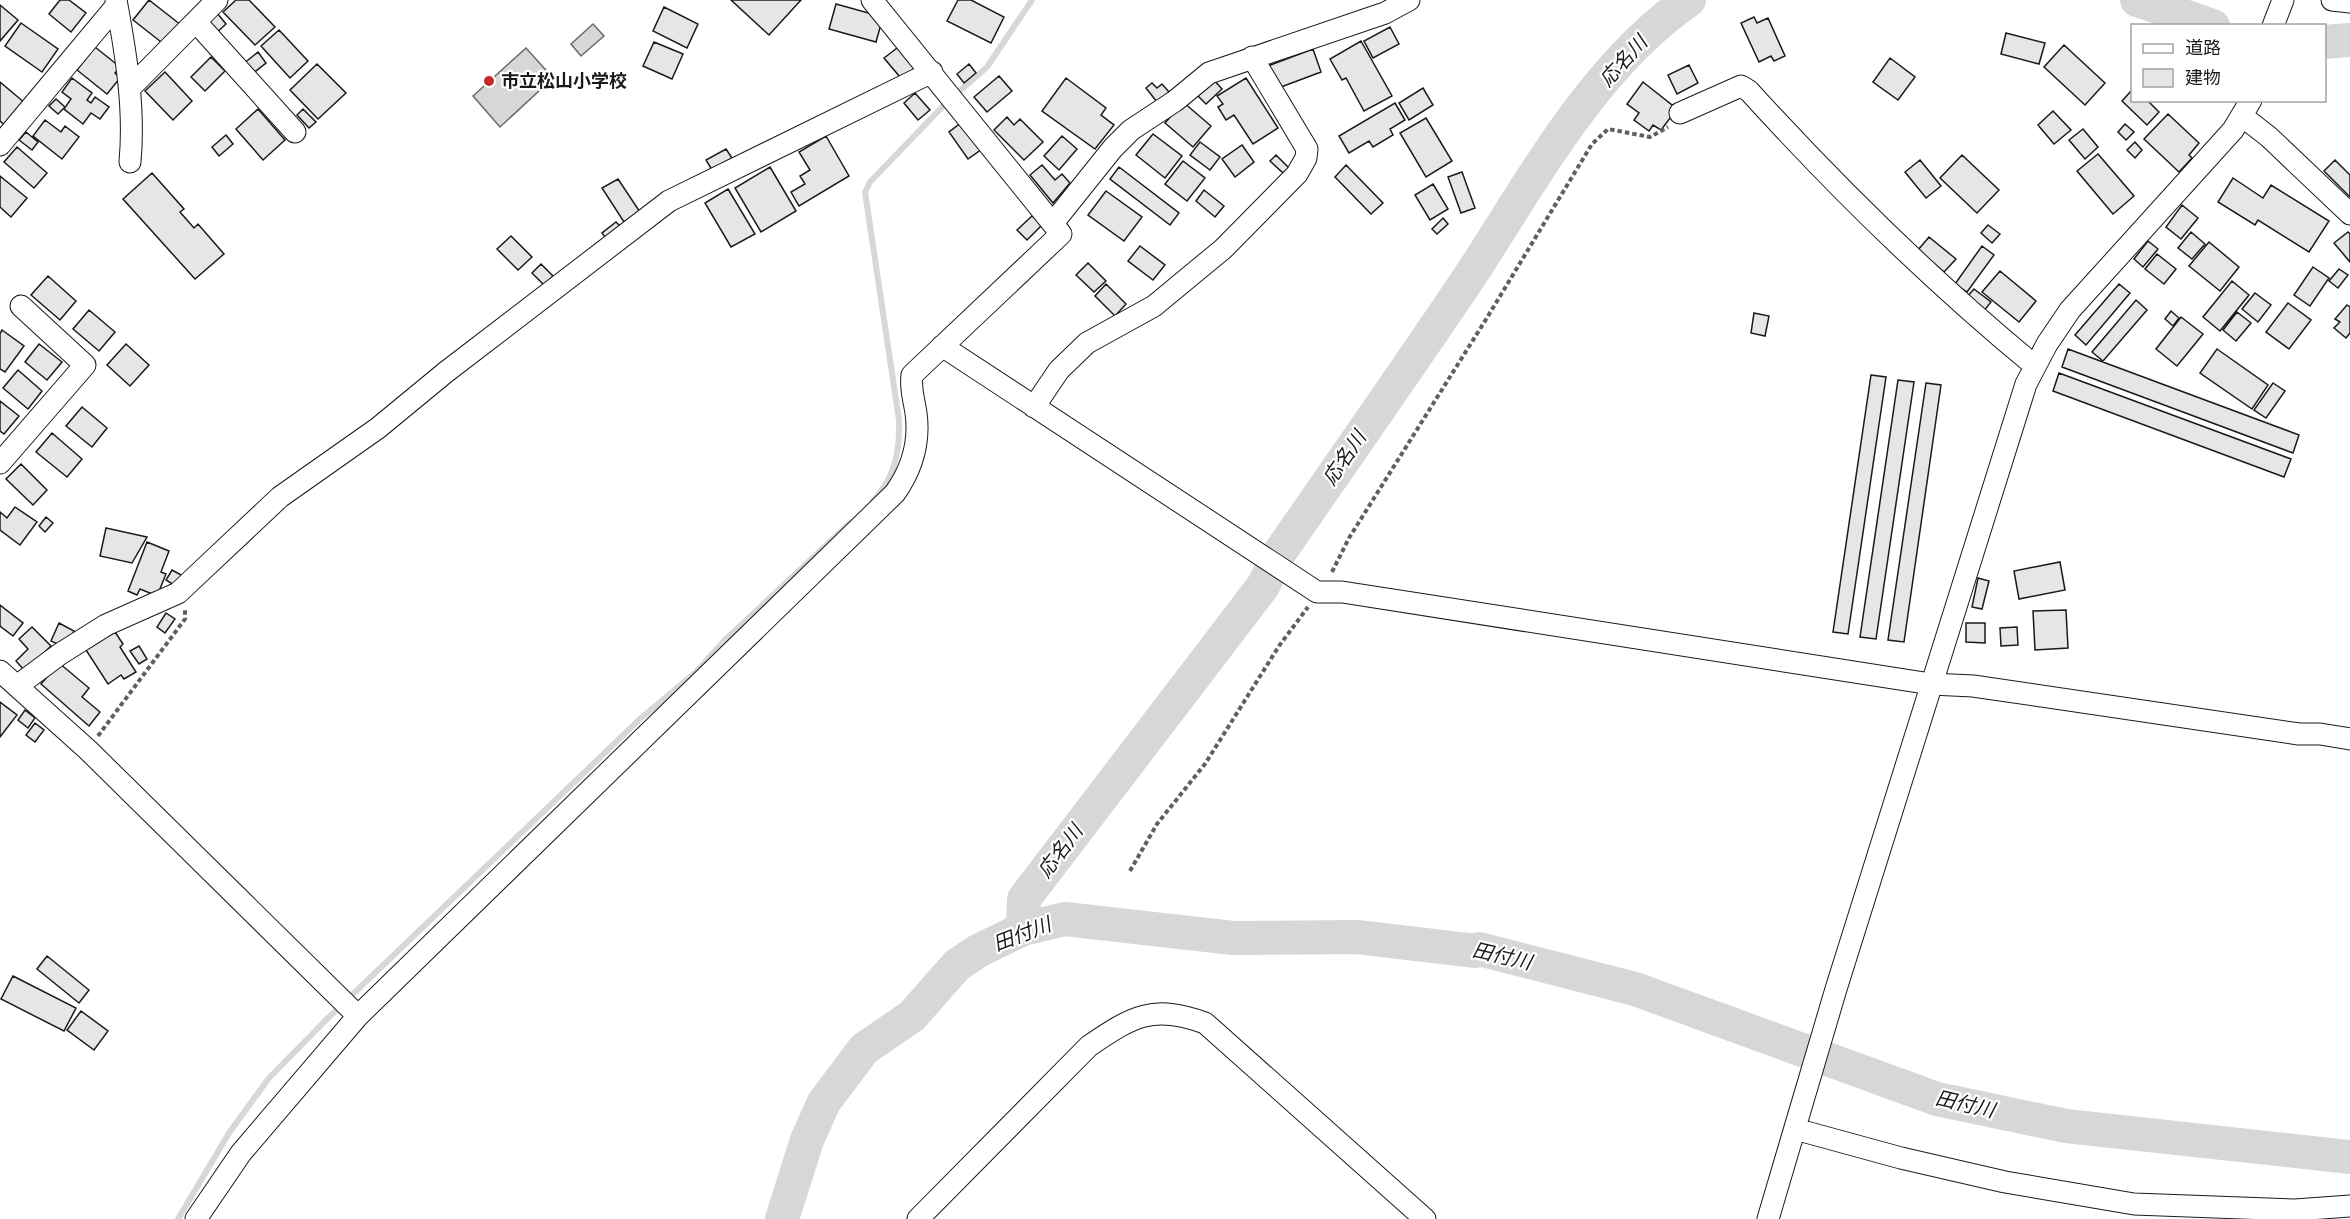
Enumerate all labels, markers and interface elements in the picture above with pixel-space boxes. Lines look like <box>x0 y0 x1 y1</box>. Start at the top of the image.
legend <box>2131 24 2326 102</box>
water label: 応名川 <box>1595 30 1653 91</box>
text: 道路 <box>2185 38 2221 58</box>
text: 建物 <box>2185 68 2221 88</box>
place label: 市立松山小学校 <box>501 71 627 91</box>
marker: 市立松山小学校 <box>482 74 496 88</box>
water label: 応名川 <box>1318 425 1371 489</box>
water label: 応名川 <box>1033 819 1088 882</box>
water label: 田付川 <box>990 912 1056 955</box>
water label: 田付川 <box>1470 939 1536 974</box>
water label: 田付川 <box>1933 1087 1999 1122</box>

